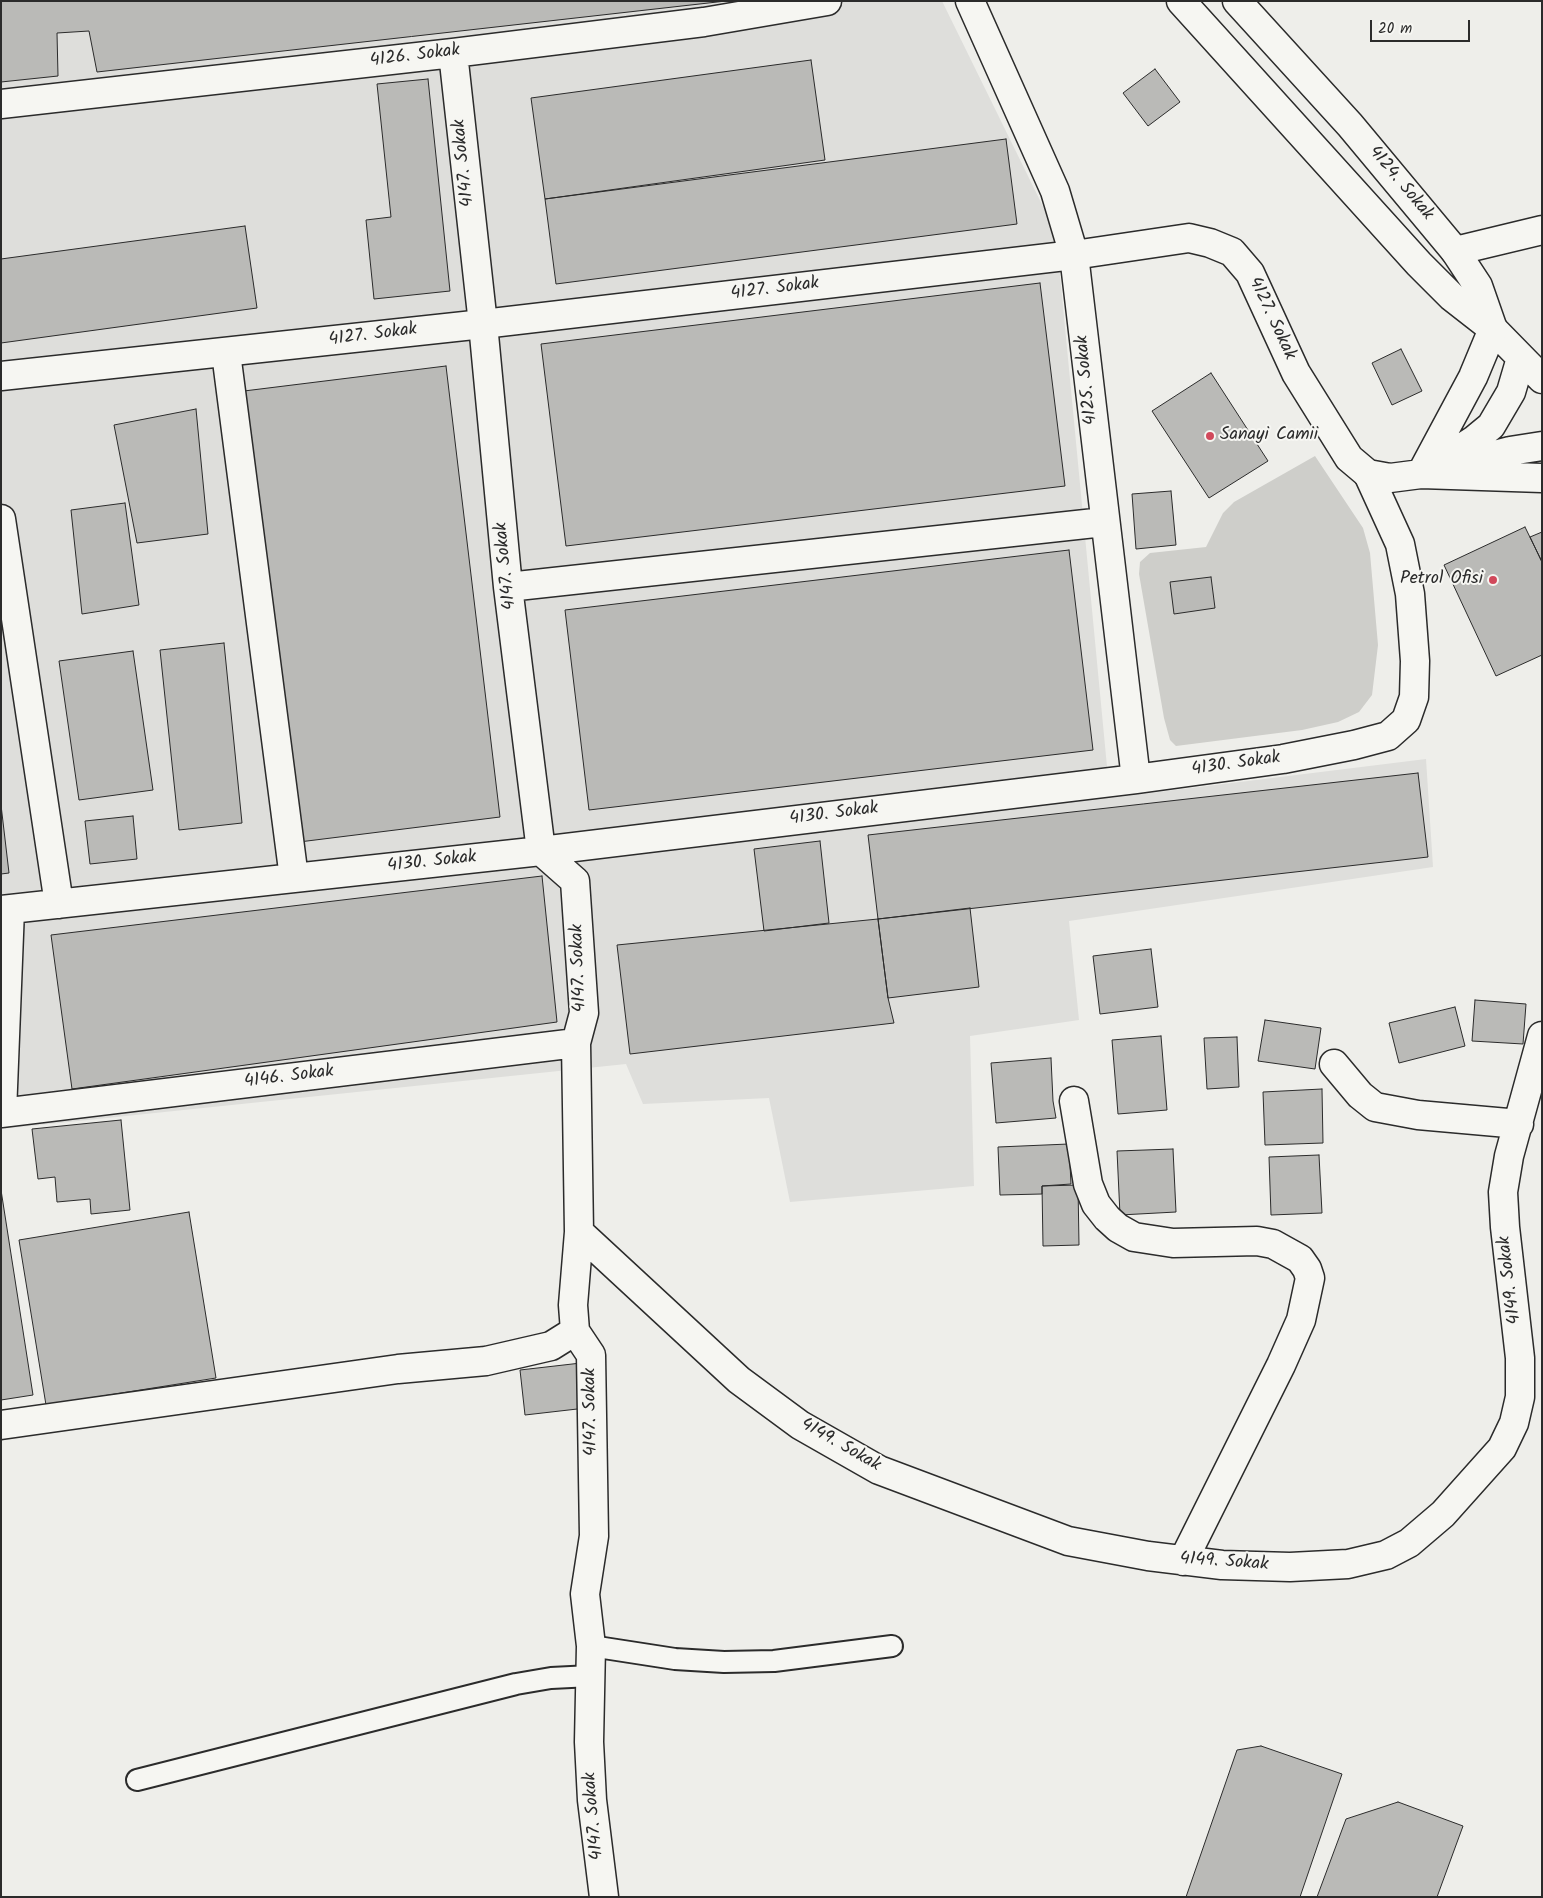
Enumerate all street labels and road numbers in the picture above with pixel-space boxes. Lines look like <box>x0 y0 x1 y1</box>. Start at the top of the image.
street label: 4126. Sokak <box>369 41 461 73</box>
street label: 4147. Sokak <box>450 118 480 208</box>
street label: 4124. Sokak <box>1363 142 1437 226</box>
street label: 4127. Sokak <box>730 274 820 306</box>
street label: 4127. Sokak <box>1242 274 1300 364</box>
street label: 4127. Sokak <box>328 320 418 352</box>
street label: 4125. Sokak <box>1073 334 1103 426</box>
street label: 4147. Sokak <box>492 521 522 611</box>
street label: 4130. Sokak <box>1190 748 1282 782</box>
street label: 4130. Sokak <box>788 799 880 831</box>
street label: 4130. Sokak <box>386 848 478 878</box>
street label: 4147. Sokak <box>568 923 592 1013</box>
street label: 4146. Sokak <box>243 1062 335 1094</box>
street label: 4149. Sokak <box>1495 1235 1527 1325</box>
street label: 4147. Sokak <box>580 1368 604 1456</box>
street label: 4149. Sokak <box>796 1414 884 1478</box>
street label: 4149. Sokak <box>1179 1549 1269 1577</box>
street label: 4147. Sokak <box>580 1771 610 1861</box>

